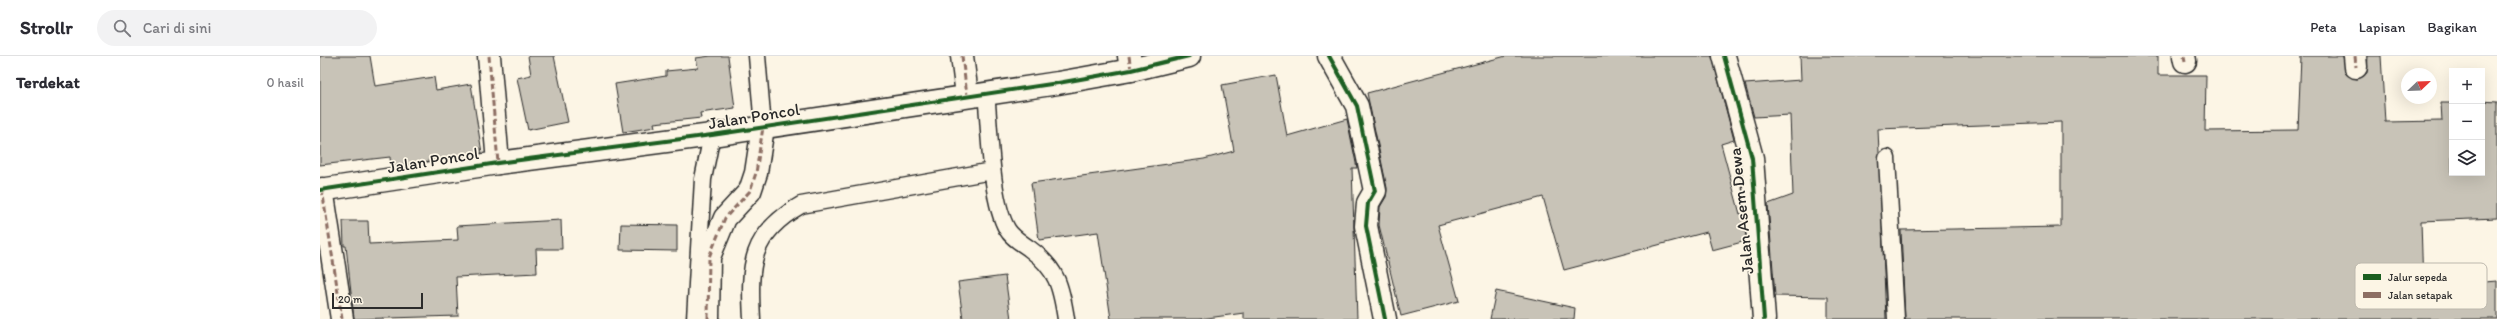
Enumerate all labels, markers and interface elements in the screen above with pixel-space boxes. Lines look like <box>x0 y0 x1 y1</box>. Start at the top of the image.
search box <box>97 10 377 46</box>
text: Strollr <box>20 16 73 39</box>
icon: search <box>111 17 133 39</box>
text: Cari di sini <box>143 19 211 37</box>
text: Peta <box>2310 19 2337 36</box>
text: Lapisan <box>2359 19 2406 36</box>
text: Bagikan <box>2428 19 2477 36</box>
north arrow <box>2401 68 2437 104</box>
map controls <box>2449 68 2485 176</box>
button: + <box>2449 68 2485 104</box>
text: Terdekat <box>16 72 80 92</box>
text: 0 hasil <box>267 75 304 90</box>
street label: Jalan Poncol <box>707 99 801 133</box>
button: − <box>2449 104 2485 140</box>
button: layers <box>2449 140 2485 176</box>
street label: Jalan Poncol <box>386 143 480 177</box>
street label: Jalan Asem Dewa <box>1724 147 1758 275</box>
legend <box>2355 263 2487 309</box>
text: Jalur sepeda <box>2388 271 2448 284</box>
text: Jalan setapak <box>2388 289 2453 302</box>
scale bar <box>332 291 423 310</box>
text: 20 m <box>338 293 362 306</box>

